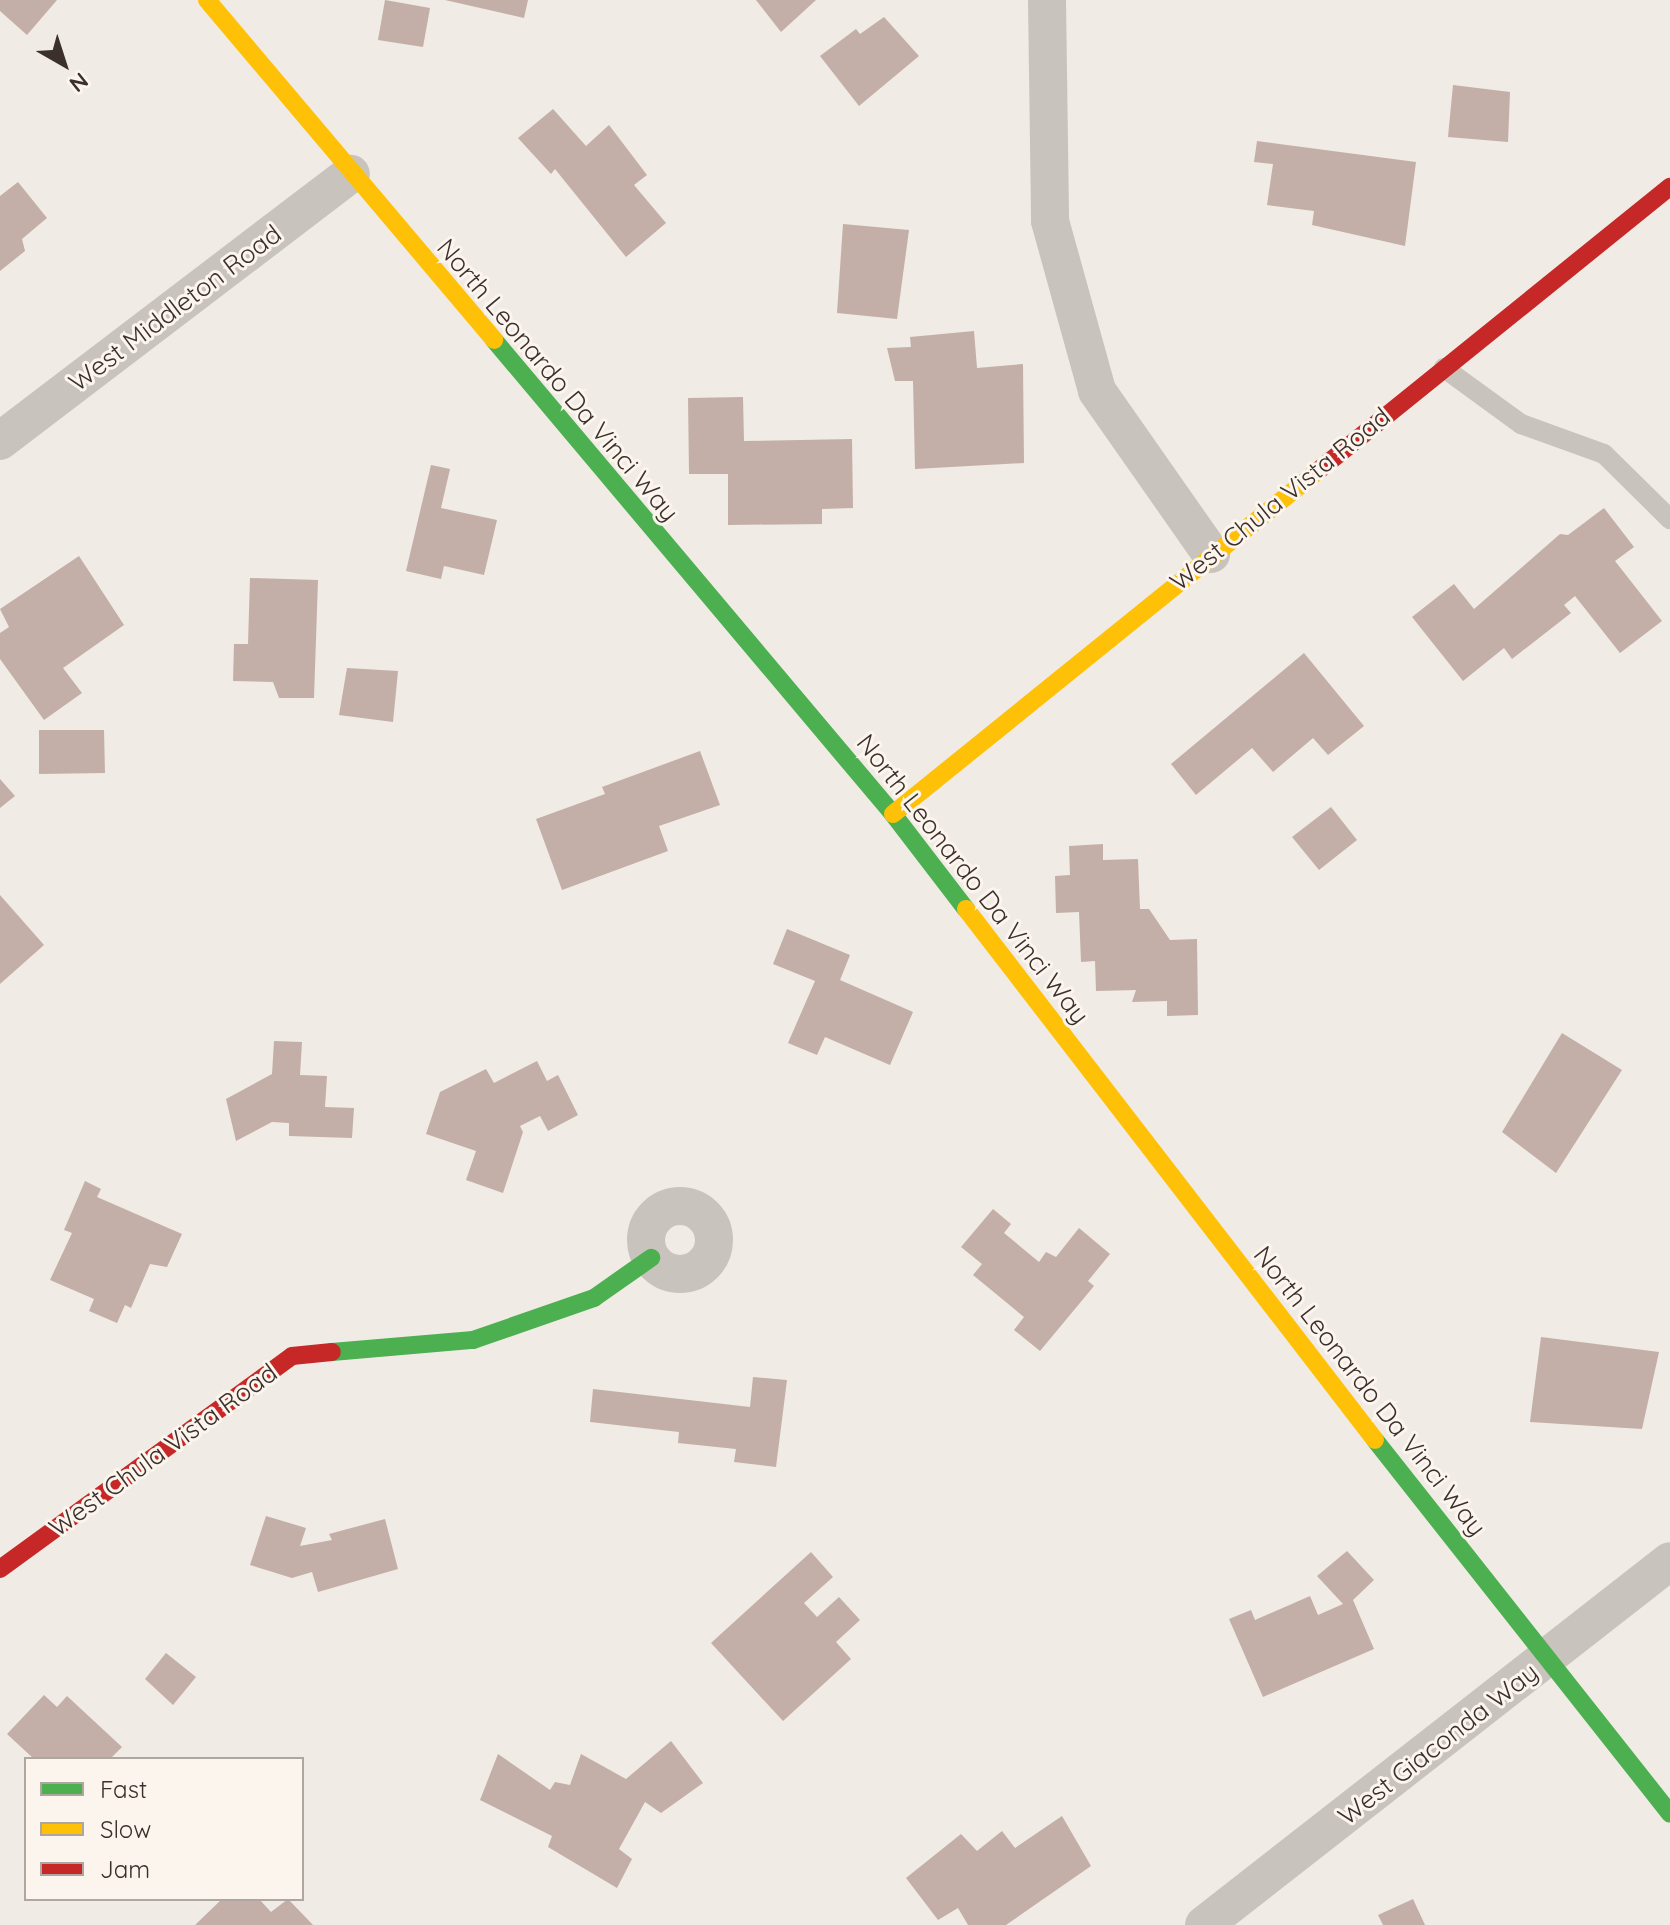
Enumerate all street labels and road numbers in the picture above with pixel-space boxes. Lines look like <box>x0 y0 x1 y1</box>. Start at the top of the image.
street label: West Middleton Road <box>63 218 287 398</box>
street label: North Leonardo Da Vinci Way <box>431 232 685 528</box>
street label: West Chula Vista Road <box>1164 401 1396 597</box>
street label: North Leonardo Da Vinci Way <box>850 728 1096 1030</box>
street label: North Leonardo Da Vinci Way <box>1247 1240 1493 1542</box>
street label: West Chula Vista Road <box>43 1357 283 1543</box>
street label: West Giaconda Way <box>1332 1656 1544 1832</box>

